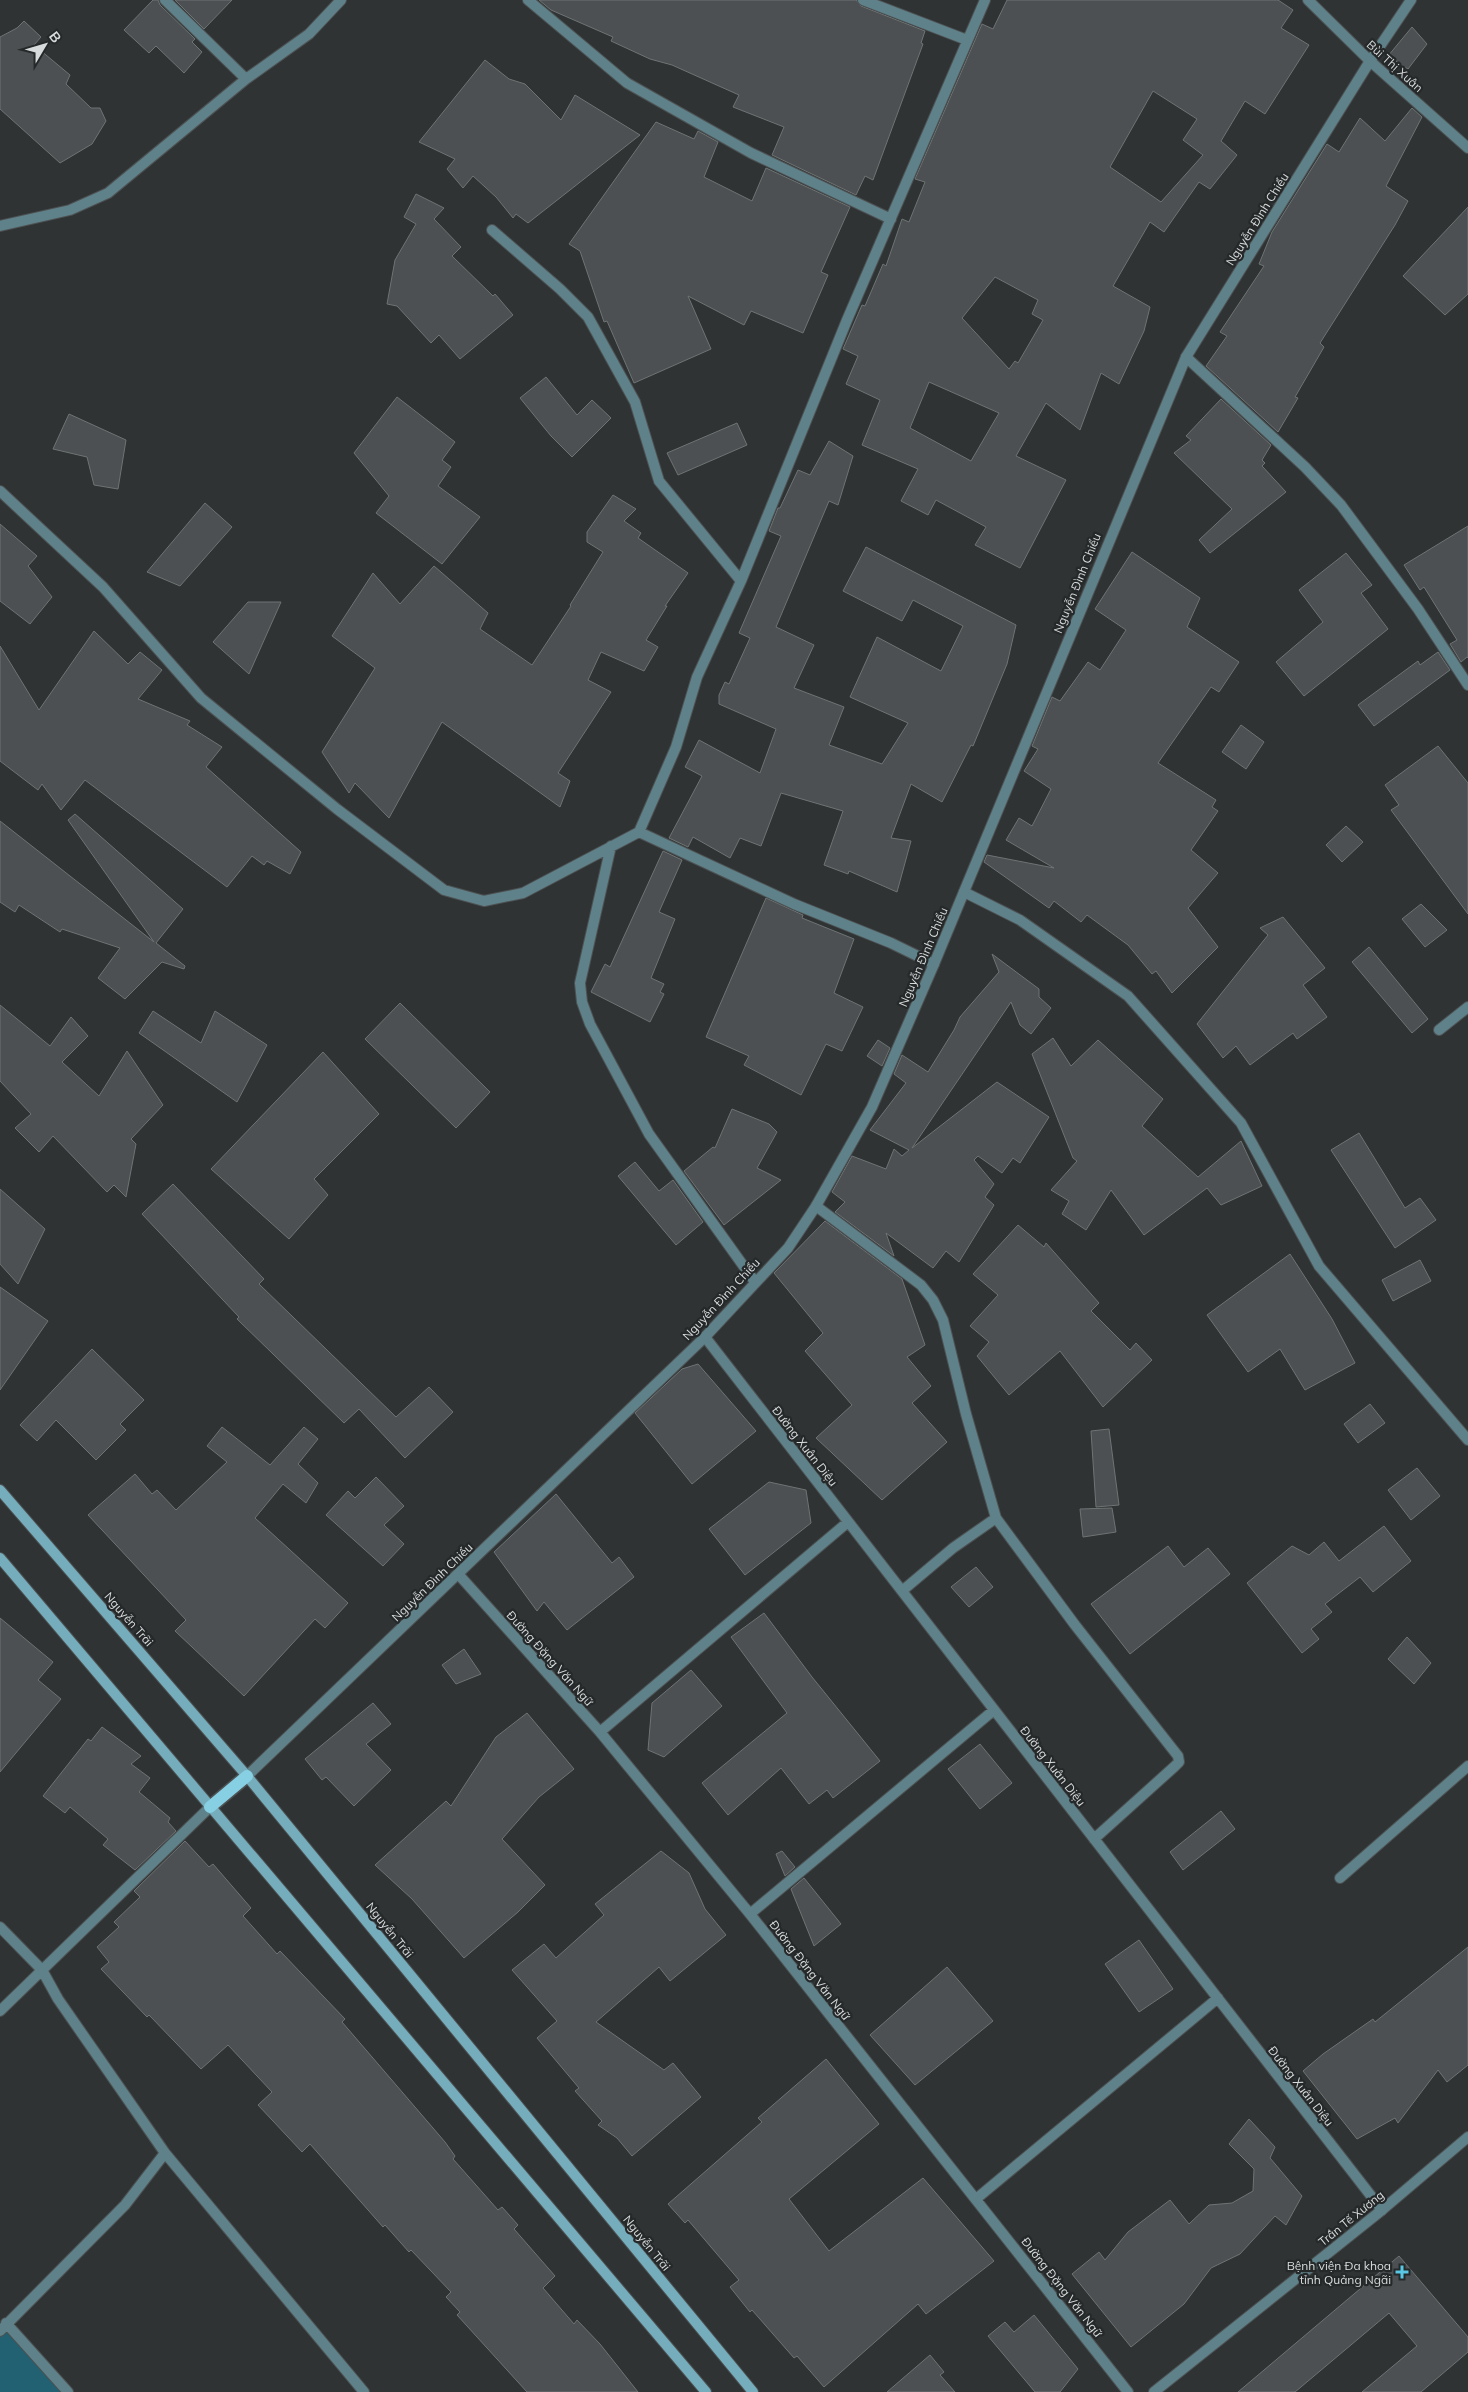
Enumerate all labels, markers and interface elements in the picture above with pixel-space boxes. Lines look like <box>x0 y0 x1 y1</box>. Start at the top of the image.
north arrow <box>20 20 70 70</box>
text: B <box>45 28 66 47</box>
street label: Bùi Thị Xuân <box>1364 37 1426 95</box>
street label: Nguyễn Đình Chiểu <box>1222 170 1292 268</box>
street label: Nguyễn Đình Chiểu <box>1050 531 1104 635</box>
street label: Nguyễn Đình Chiểu <box>895 905 951 1009</box>
street label: Nguyễn Đình Chiểu <box>679 1255 763 1343</box>
street label: Đường Xuân Diệu <box>769 1403 841 1489</box>
street label: Nguyễn Đình Chiểu <box>388 1540 476 1624</box>
street label: Nguyễn Trãi <box>101 1589 157 1649</box>
street label: Đường Đặng Văn Ngữ <box>503 1607 597 1709</box>
street label: Đường Xuân Diệu <box>1017 1723 1089 1809</box>
street label: Nguyễn Trãi <box>363 1899 417 1961</box>
street label: Đường Đặng Văn Ngữ <box>766 1917 854 2024</box>
street label: Đường Xuân Diệu <box>1265 2043 1337 2129</box>
street label: Trần Tế Xương <box>1315 2187 1387 2249</box>
street label: Nguyễn Trãi <box>620 2212 674 2274</box>
street label: Đường Đặng Văn Ngữ <box>1018 2234 1106 2341</box>
place label: Bệnh viện Đa khoa tỉnh Quảng Ngãi <box>1287 2258 1391 2287</box>
marker: Bệnh viện Đa khoa tỉnh Quảng Ngãi <box>1395 2265 1409 2279</box>

